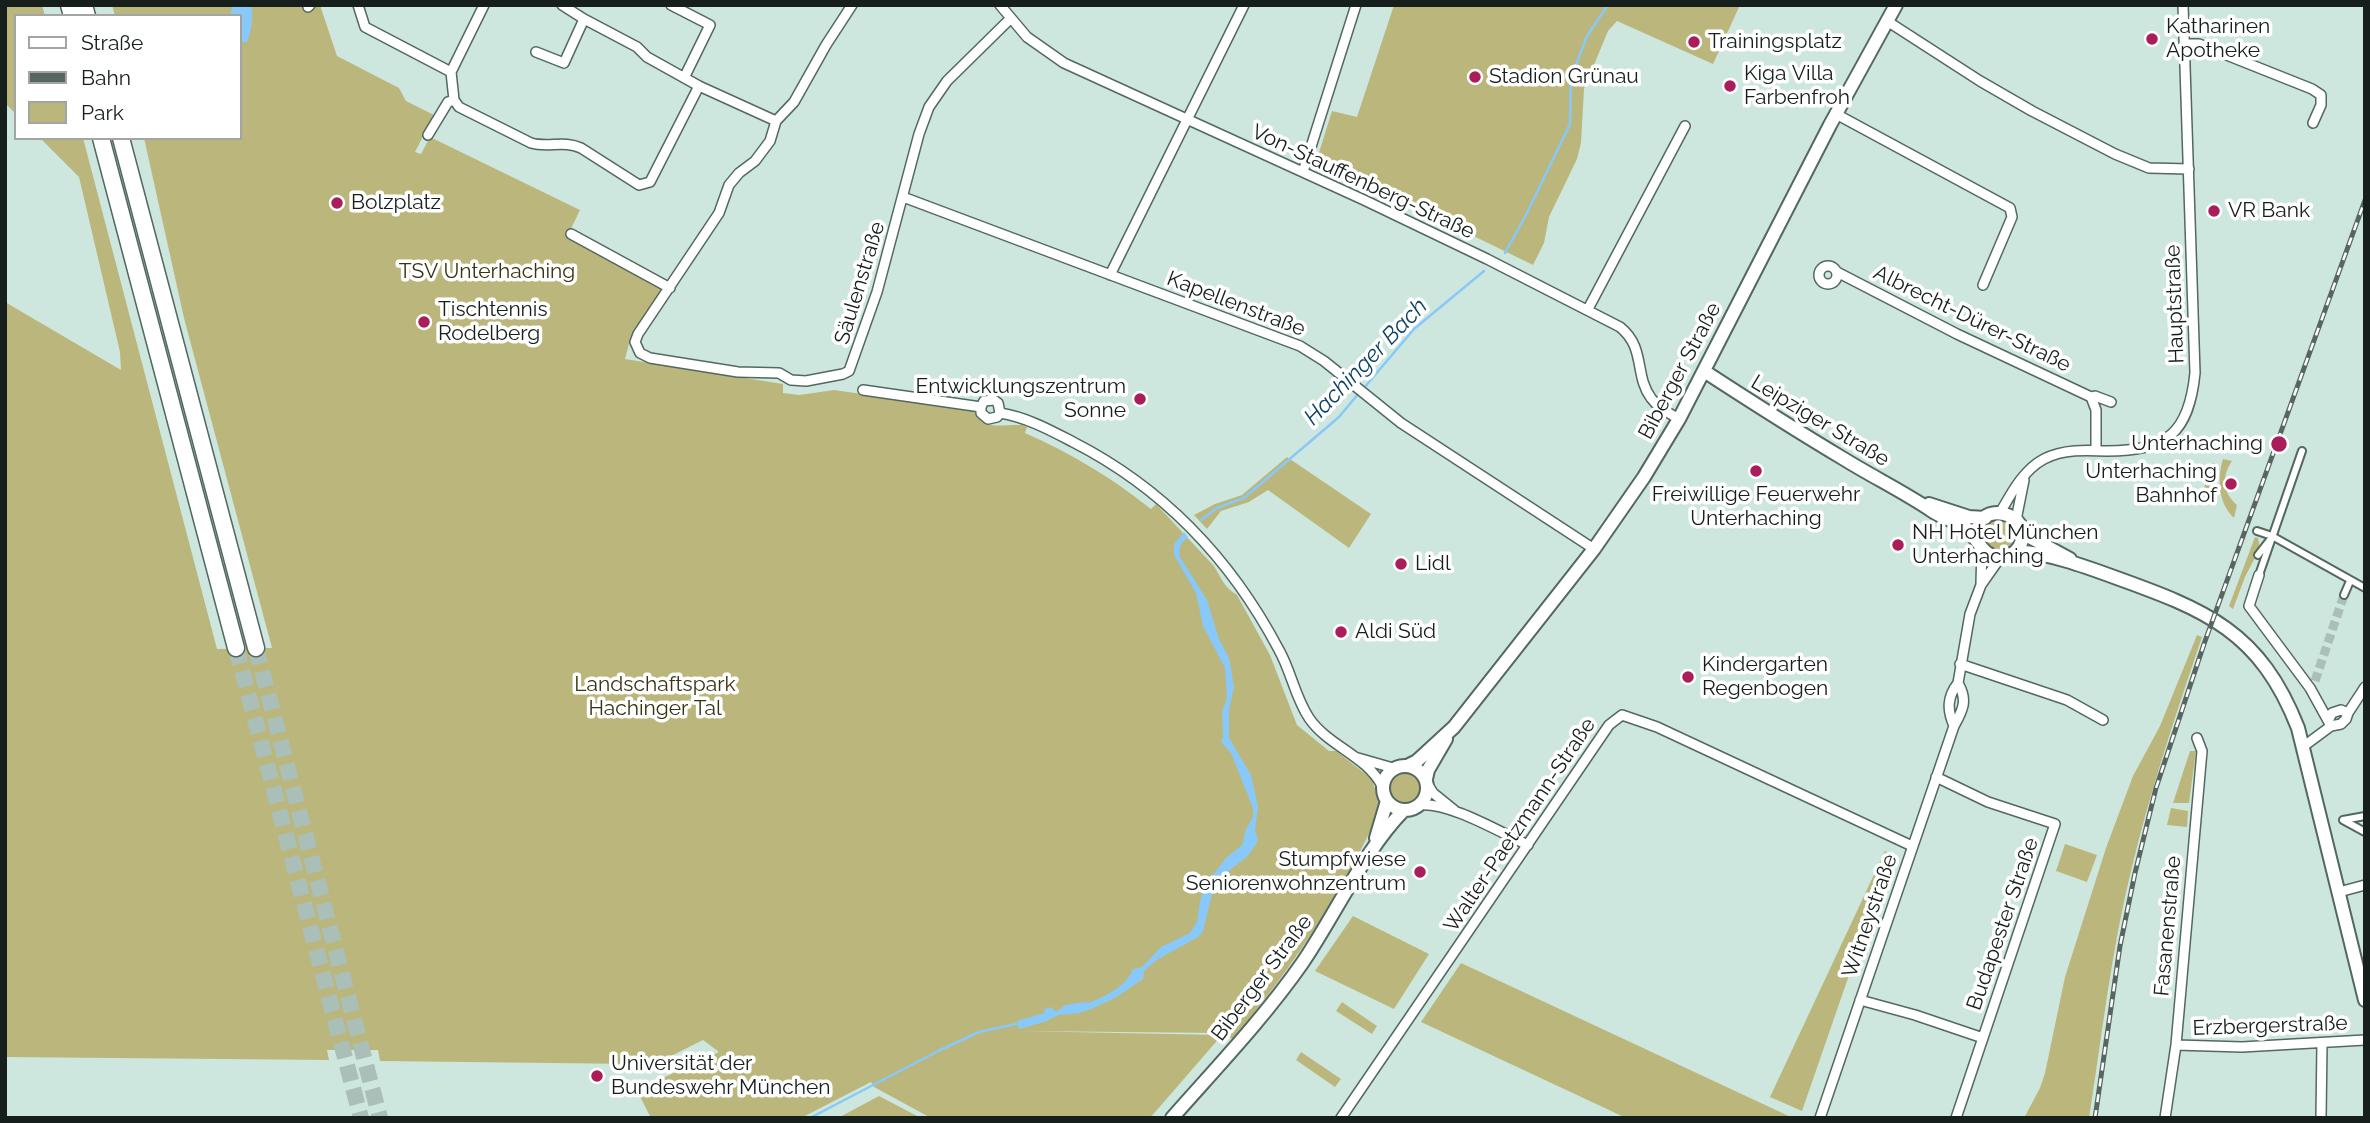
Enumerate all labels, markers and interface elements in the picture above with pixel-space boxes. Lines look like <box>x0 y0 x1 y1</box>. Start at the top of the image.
legend <box>14 14 242 140</box>
place label: Katharinen Apotheke <box>2166 14 2270 64</box>
place label: Trainingsplatz <box>1708 29 1842 55</box>
text: Straße <box>81 30 143 55</box>
marker: Katharinen Apotheke <box>2144 31 2160 47</box>
marker: Trainingsplatz <box>1686 34 1702 50</box>
place label: Kiga Villa Farbenfroh <box>1744 61 1850 111</box>
place label: Stadion Grünau <box>1489 64 1639 90</box>
text: Bahn <box>81 65 131 90</box>
marker: Stadion Grünau <box>1467 69 1483 85</box>
marker: Kiga Villa Farbenfroh <box>1722 78 1738 94</box>
text: Park <box>81 100 124 125</box>
street label: Von-Stauffenberg-Straße <box>1248 119 1478 245</box>
place label: Bolzplatz <box>351 190 441 216</box>
marker: Bolzplatz <box>329 195 345 211</box>
place label: VR Bank <box>2228 198 2310 224</box>
marker: VR Bank <box>2206 203 2222 219</box>
street label: Säulenstraße <box>829 219 891 347</box>
street label: Hauptstraße <box>2160 244 2190 364</box>
park label: TSV Unterhaching <box>399 259 575 285</box>
street label: Albrecht-Dürer-Straße <box>1869 260 2075 378</box>
street label: Kapellenstraße <box>1163 266 1309 342</box>
water label: Hachinger Bach <box>1299 293 1433 431</box>
place label: Tischtennis Rodelberg <box>438 297 548 347</box>
street label: Biberger Straße <box>1633 298 1727 444</box>
marker: Tischtennis Rodelberg <box>416 314 432 330</box>
street label: Leipziger Straße <box>1746 370 1894 472</box>
place label: Entwicklungszentrum Sonne <box>916 374 1126 424</box>
marker: Entwicklungszentrum Sonne <box>1132 391 1148 407</box>
place label: Unterhaching <box>2131 431 2263 457</box>
marker: Unterhaching <box>2269 434 2289 454</box>
place label: Unterhaching Bahnhof <box>2085 459 2217 509</box>
marker: Freiwillige Feuerwehr Unterhaching <box>1748 463 1764 479</box>
marker: Unterhaching Bahnhof <box>2223 476 2239 492</box>
place label: Freiwillige Feuerwehr Unterhaching <box>1652 482 1860 532</box>
place label: NH Hotel München Unterhaching <box>1912 520 2098 570</box>
marker: NH Hotel München Unterhaching <box>1890 537 1906 553</box>
place label: Lidl <box>1415 551 1451 577</box>
marker: Lidl <box>1393 556 1409 572</box>
place label: Aldi Süd <box>1355 619 1436 645</box>
marker: Aldi Süd <box>1333 624 1349 640</box>
place label: Kindergarten Regenbogen <box>1702 652 1828 702</box>
marker: Kindergarten Regenbogen <box>1680 669 1696 685</box>
park label: Landschaftspark Hachinger Tal <box>574 672 736 722</box>
street label: Walter-Paetzmann-Straße <box>1439 713 1601 937</box>
street label: Budapester Straße <box>1962 835 2044 1013</box>
place label: Stumpfwiese Seniorenwohnzentrum <box>1186 847 1406 897</box>
street label: Witneystraße <box>1837 851 1903 981</box>
street label: Fasanenstraße <box>2149 855 2187 997</box>
marker: Stumpfwiese Seniorenwohnzentrum <box>1412 864 1428 880</box>
street label: Biberger Straße <box>1206 910 1318 1046</box>
street label: Erzbergerstraße <box>2192 1011 2348 1041</box>
place label: Universität der Bundeswehr München <box>611 1051 830 1101</box>
marker: Universität der Bundeswehr München <box>589 1068 605 1084</box>

